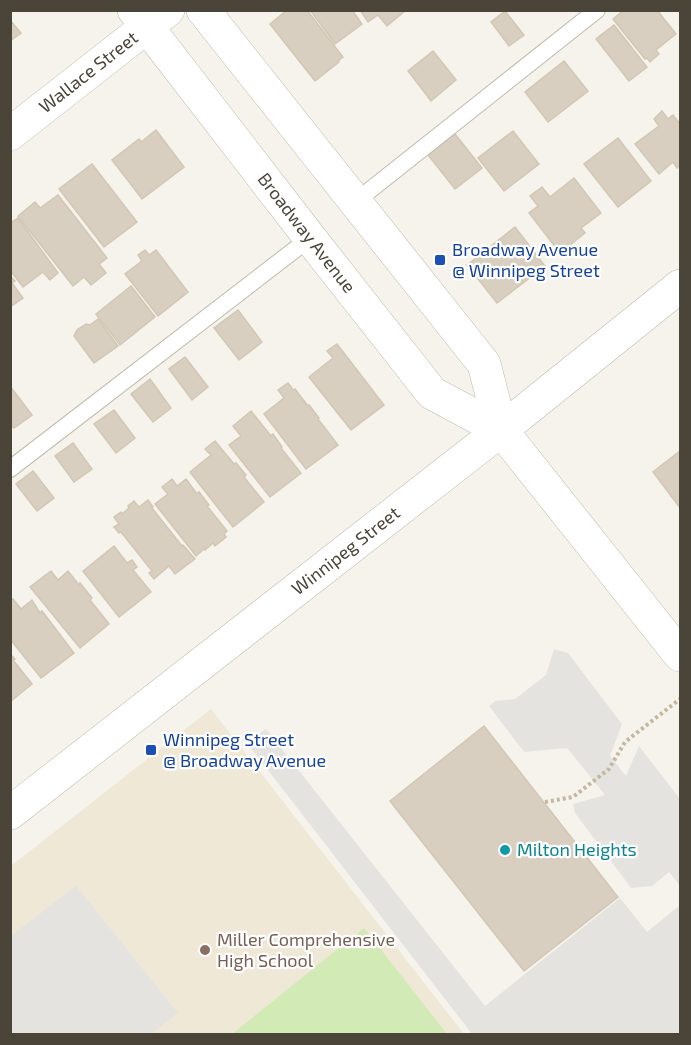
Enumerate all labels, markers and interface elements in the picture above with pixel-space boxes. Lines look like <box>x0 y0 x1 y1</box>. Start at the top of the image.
street label: Wallace Street <box>34 26 142 117</box>
street label: Broadway Avenue <box>254 168 361 297</box>
place label: Broadway Avenue @ Winnipeg Street <box>452 238 600 281</box>
marker: Broadway Avenue @ Winnipeg Street <box>433 253 447 267</box>
street label: Winnipeg Street <box>287 501 404 599</box>
place label: Winnipeg Street @ Broadway Avenue <box>163 728 326 771</box>
marker: Winnipeg Street @ Broadway Avenue <box>144 743 158 757</box>
place label: Milton Heights <box>517 838 637 860</box>
marker: Milton Heights <box>498 843 512 857</box>
place label: Miller Comprehensive High School <box>217 928 395 971</box>
marker: Miller Comprehensive High School <box>198 943 212 957</box>

